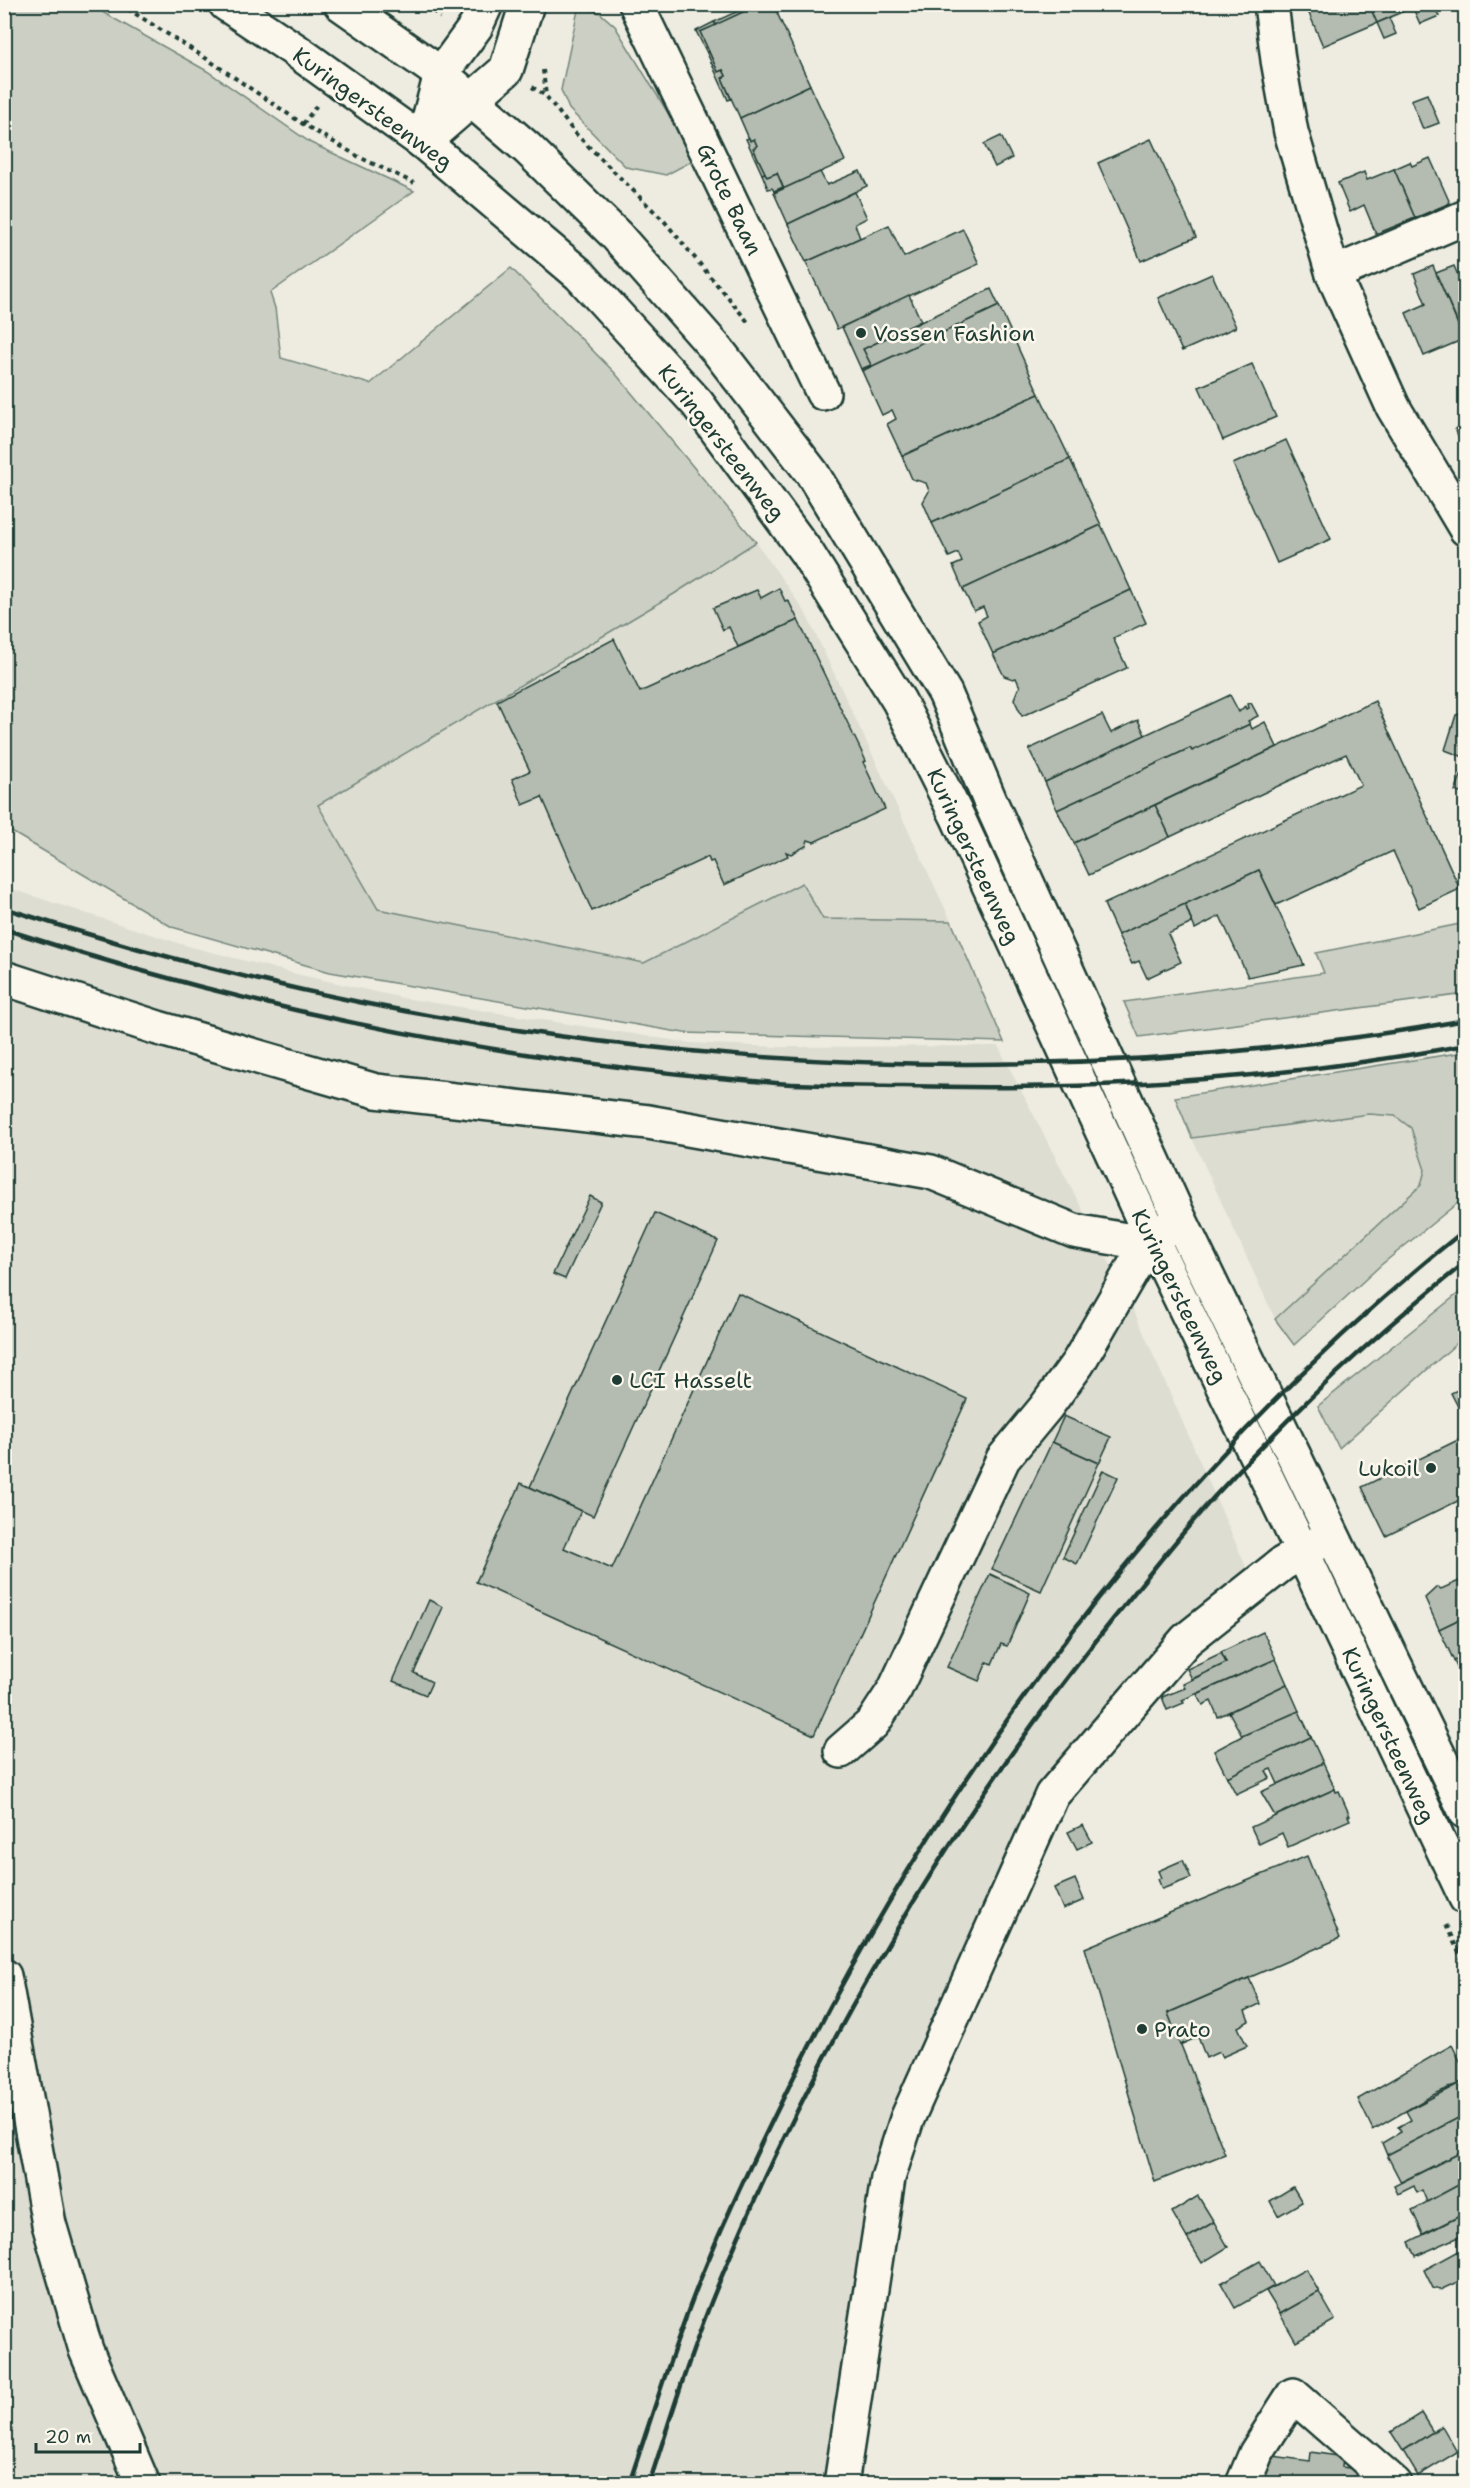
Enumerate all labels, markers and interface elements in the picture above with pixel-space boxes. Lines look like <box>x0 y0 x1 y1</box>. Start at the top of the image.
street label: Kuringersteenweg <box>287 41 459 176</box>
street label: Grote Baan <box>690 138 769 260</box>
place label: Vossen Fashion <box>873 319 1035 348</box>
marker: Vossen Fashion <box>854 326 868 340</box>
street label: Kuringersteenweg <box>651 358 792 527</box>
street label: Kuringersteenweg <box>920 764 1027 949</box>
street label: Kuringersteenweg <box>1125 1204 1234 1388</box>
place label: LCI Hasselt <box>629 1366 752 1395</box>
marker: LCI Hasselt <box>610 1373 624 1387</box>
place label: Lukoil <box>1358 1454 1419 1483</box>
marker: Lukoil <box>1424 1461 1438 1475</box>
street label: Kuringersteenweg <box>1335 1643 1442 1828</box>
place label: Prato <box>1154 2015 1211 2044</box>
marker: Prato <box>1135 2022 1149 2036</box>
scale bar <box>36 2416 140 2454</box>
text: 20 m <box>45 2425 91 2449</box>

